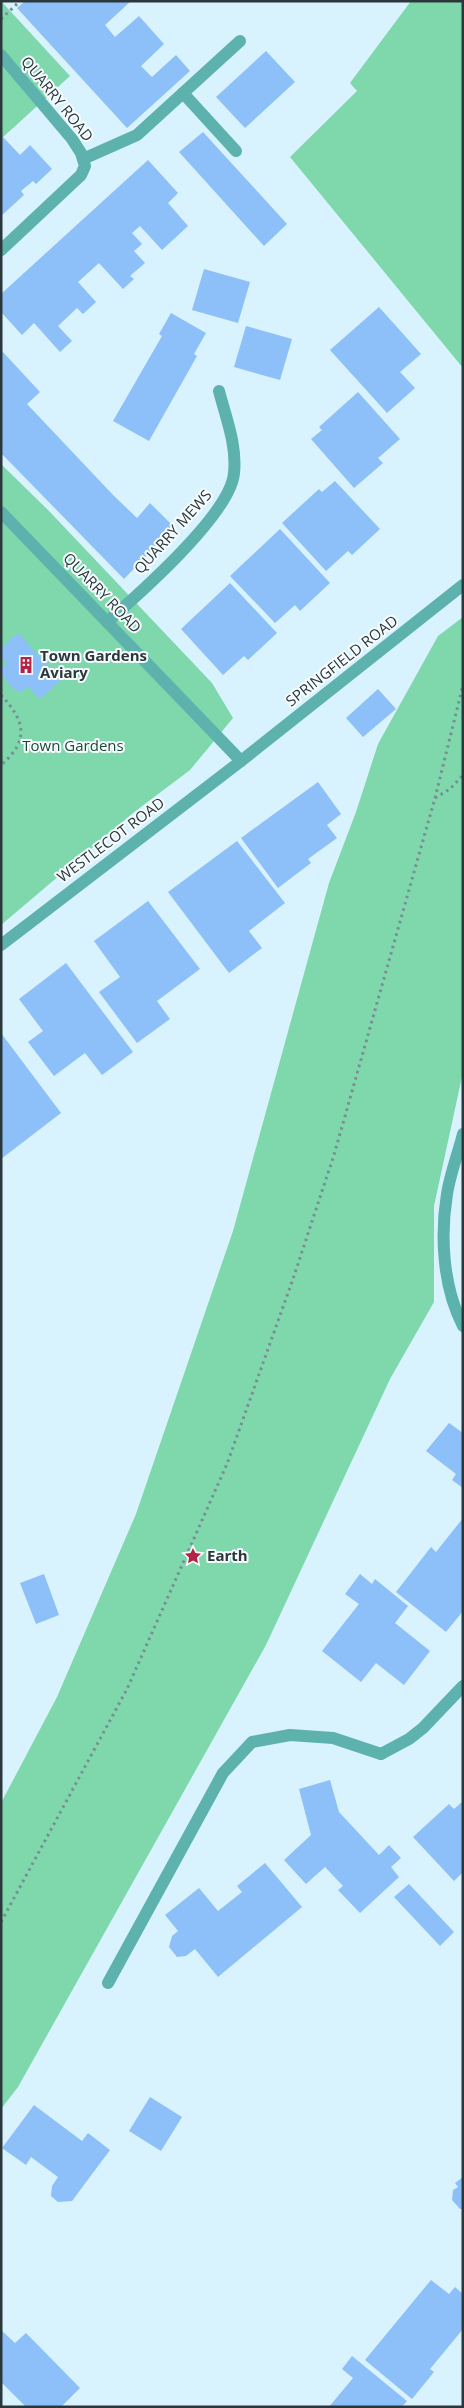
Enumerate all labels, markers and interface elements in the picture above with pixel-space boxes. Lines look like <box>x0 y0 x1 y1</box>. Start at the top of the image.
street label: QUARRY ROAD <box>17 52 98 145</box>
street label: QUARRY MEWS <box>129 485 215 578</box>
street label: QUARRY ROAD <box>59 548 146 637</box>
street label: SPRINGFIELD ROAD <box>281 610 402 710</box>
place label: Town Gardens Aviary <box>40 645 147 682</box>
building icon: Town Gardens Aviary <box>16 655 36 675</box>
park label: Town Gardens <box>22 735 124 755</box>
street label: WESTLECOT ROAD <box>53 792 168 886</box>
place label: Earth <box>207 1545 248 1565</box>
place icon: Earth <box>183 1546 203 1566</box>

